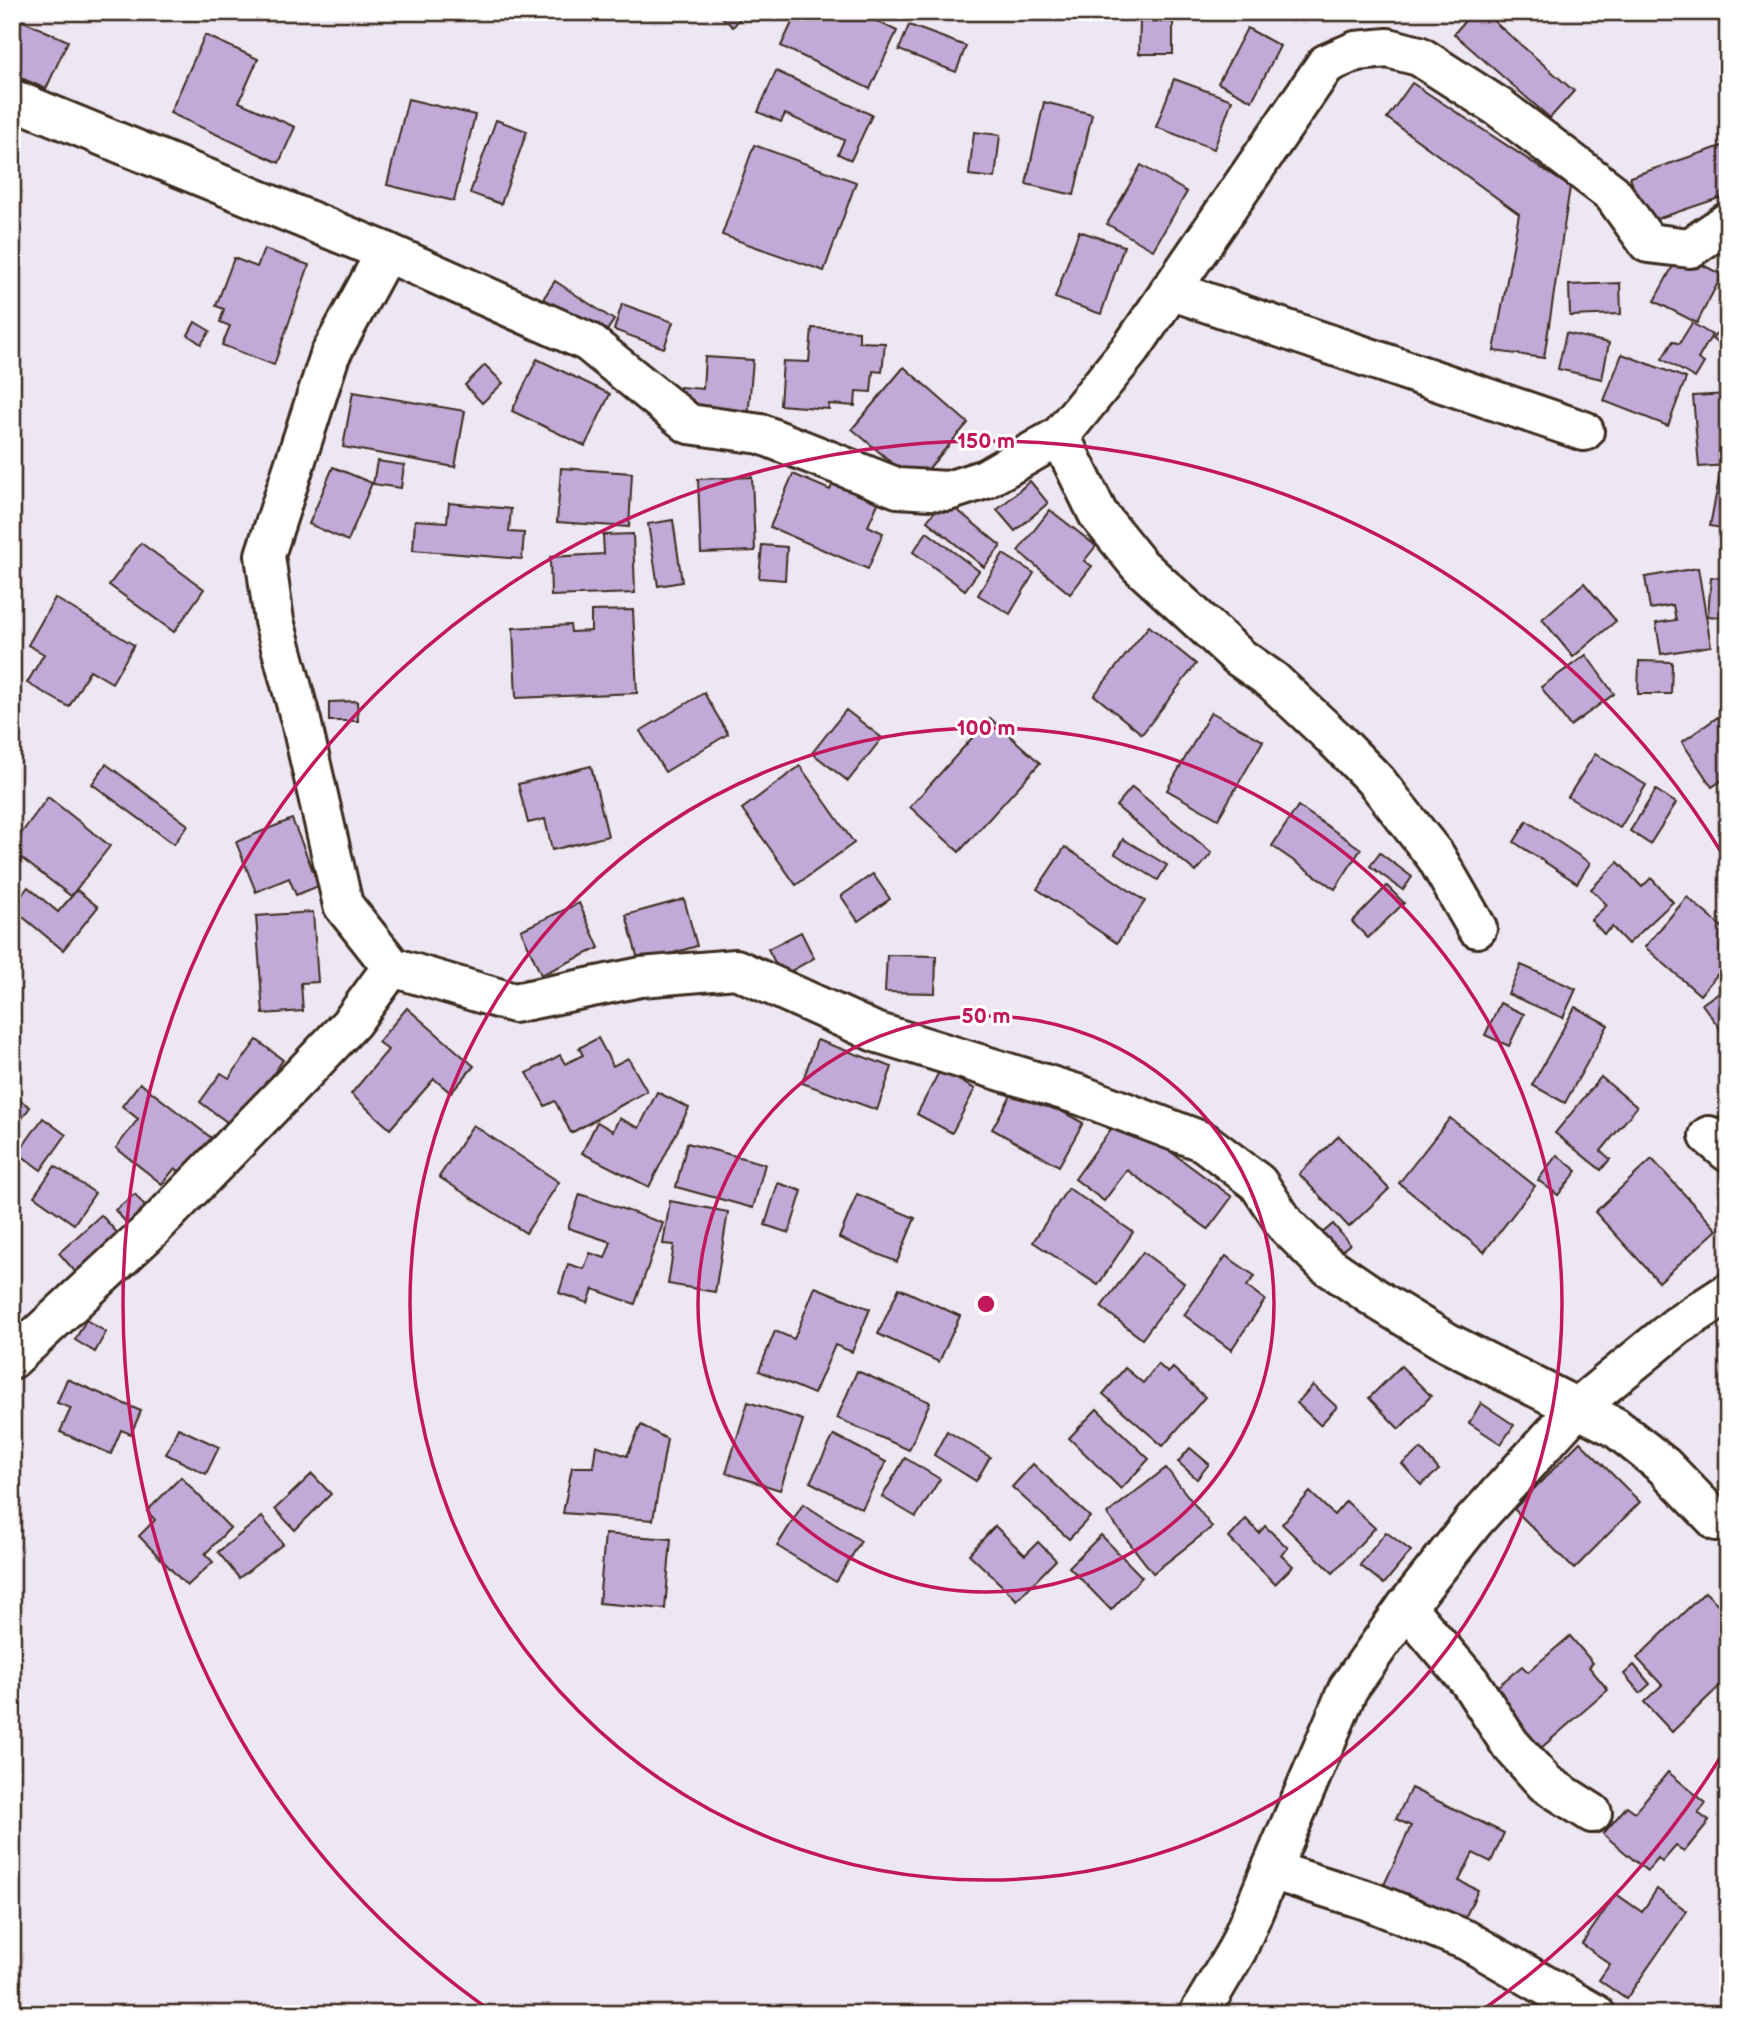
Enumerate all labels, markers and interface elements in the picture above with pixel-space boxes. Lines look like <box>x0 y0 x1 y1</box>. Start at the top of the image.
text: 150 m <box>957 429 1015 454</box>
text: 100 m <box>957 716 1015 741</box>
text: 50 m <box>962 1004 1010 1029</box>
centre of rings <box>974 1292 998 1316</box>

